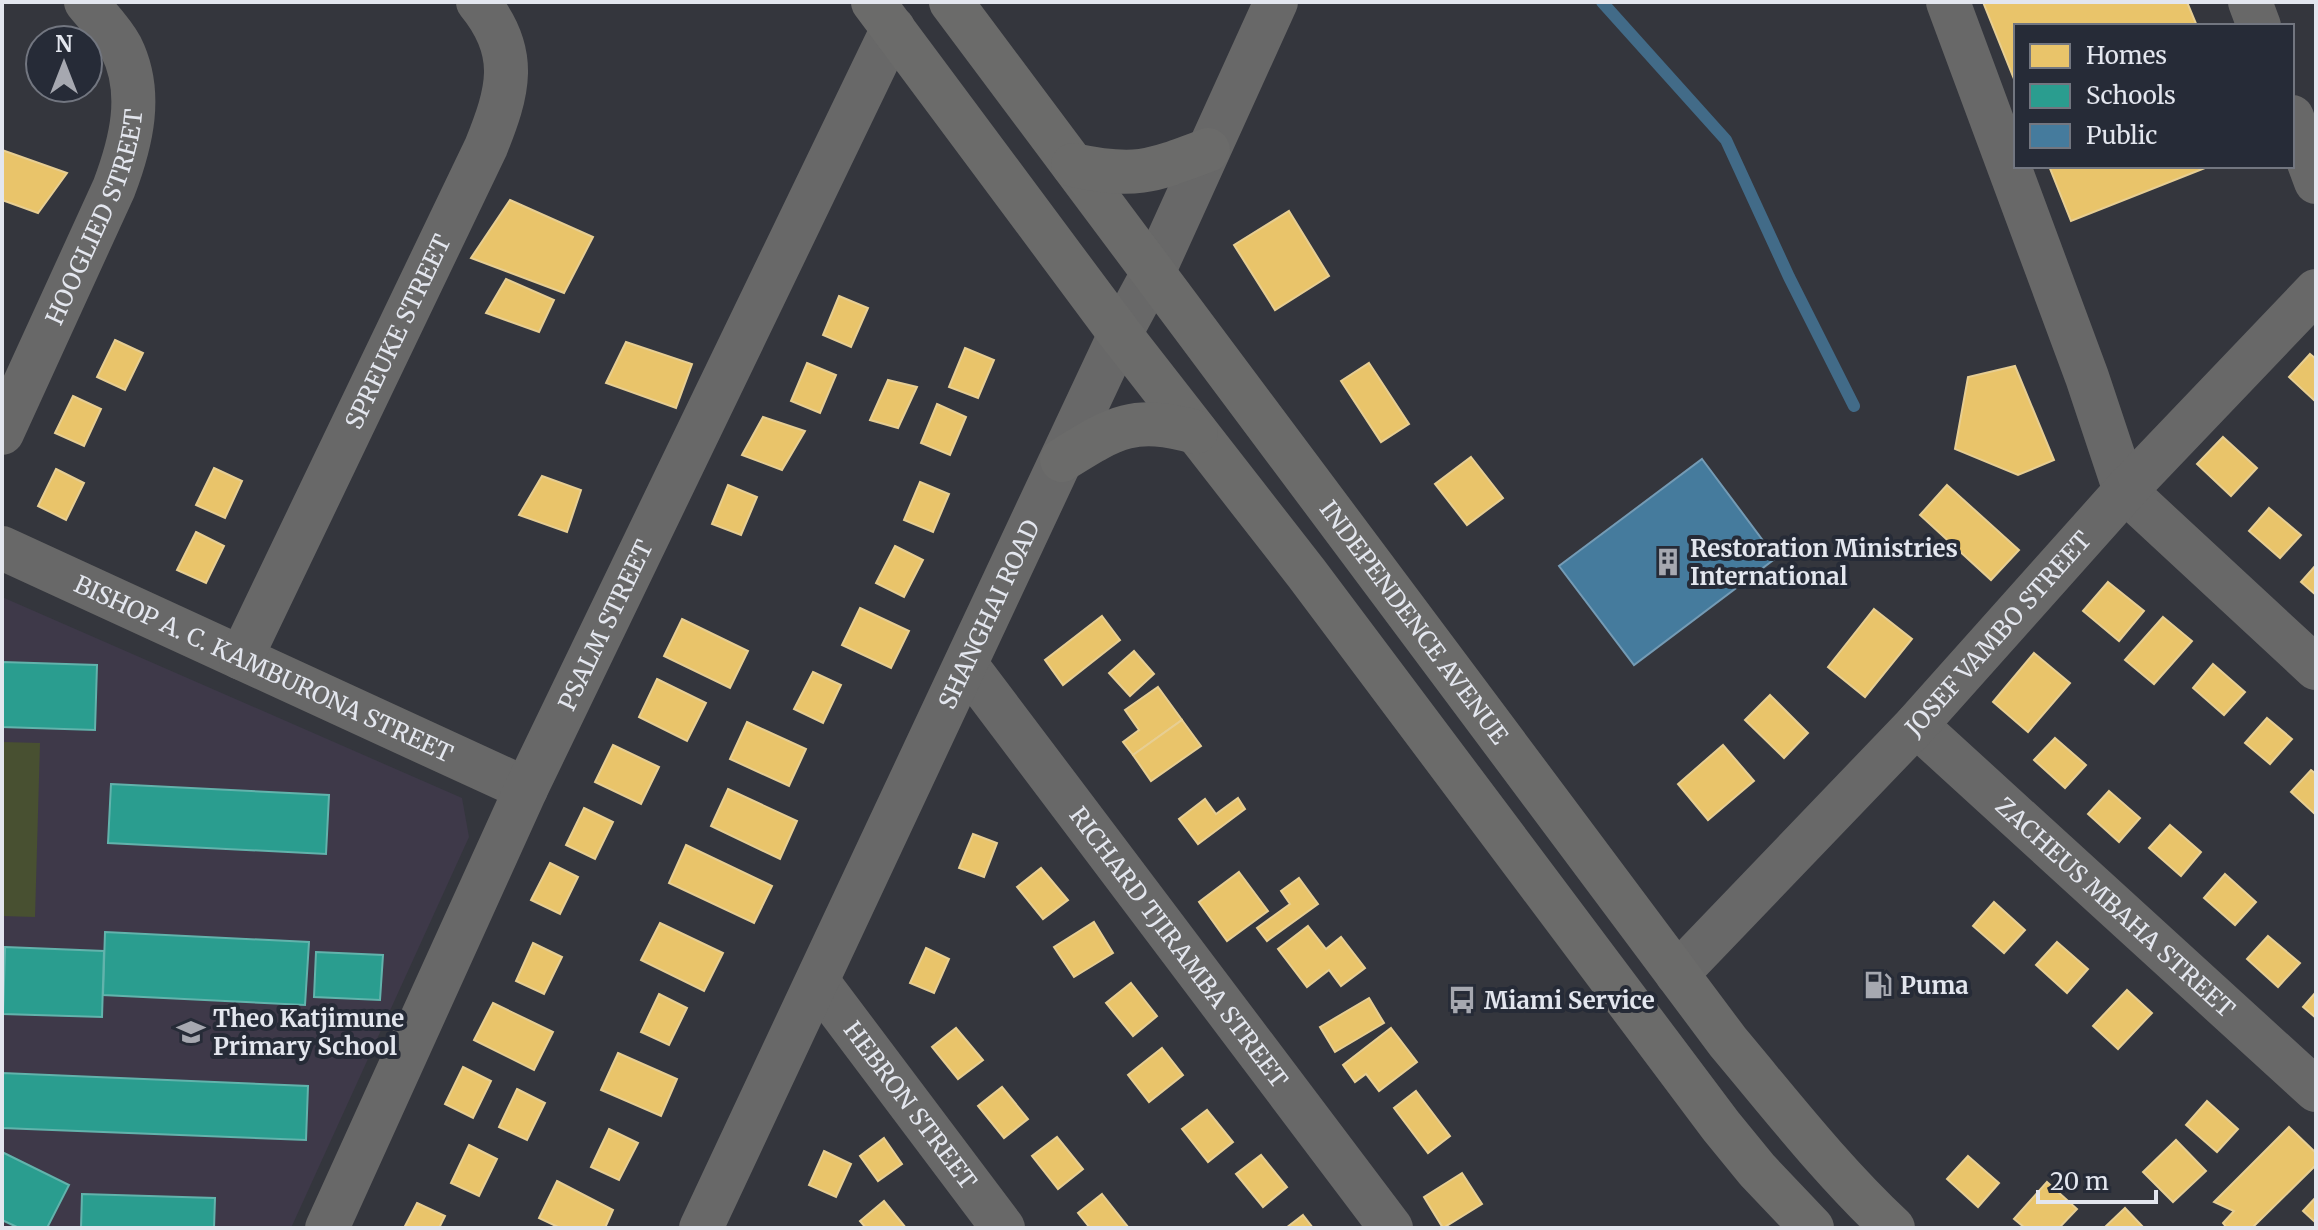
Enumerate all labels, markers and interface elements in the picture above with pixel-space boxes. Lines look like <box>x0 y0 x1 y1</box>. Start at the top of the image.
north arrow <box>24 24 104 104</box>
legend <box>2014 24 2294 168</box>
text: N <box>55 30 73 58</box>
text: Homes <box>2086 40 2167 71</box>
text: Schools <box>2086 80 2176 111</box>
street label: HOOGLIED STREET <box>38 107 149 329</box>
text: Public <box>2086 120 2157 151</box>
street label: SPREUKE STREET <box>338 229 457 434</box>
street label: INDEPENDENCE AVENUE <box>1313 494 1516 751</box>
street label: SHANGHAI ROAD <box>931 515 1046 714</box>
street label: JOSEF VAMBO STREET <box>1898 524 2098 743</box>
place label: Restoration Ministries International <box>1690 533 1958 592</box>
street label: PSALM STREET <box>551 535 659 715</box>
building icon: Restoration Ministries International <box>1653 547 1683 577</box>
street label: BISHOP A. C. KAMBURONA STREET <box>69 568 458 769</box>
street label: ZACHEUS MBAHA STREET <box>1989 790 2242 1024</box>
street label: RICHARD TJIRAMBA STREET <box>1063 800 1295 1094</box>
fuel station icon: Puma <box>1863 970 1893 1000</box>
place label: Puma <box>1900 970 1969 1001</box>
bus stop icon: Miami Service <box>1447 985 1477 1015</box>
place label: Miami Service <box>1484 985 1655 1016</box>
place label: Theo Katjimune Primary School <box>213 1003 404 1062</box>
street label: HEBRON STREET <box>837 1015 984 1196</box>
school or university icon: Theo Katjimune Primary School <box>176 1017 206 1047</box>
scale bar <box>2038 1154 2156 1204</box>
text: 20 m <box>2050 1166 2109 1197</box>

